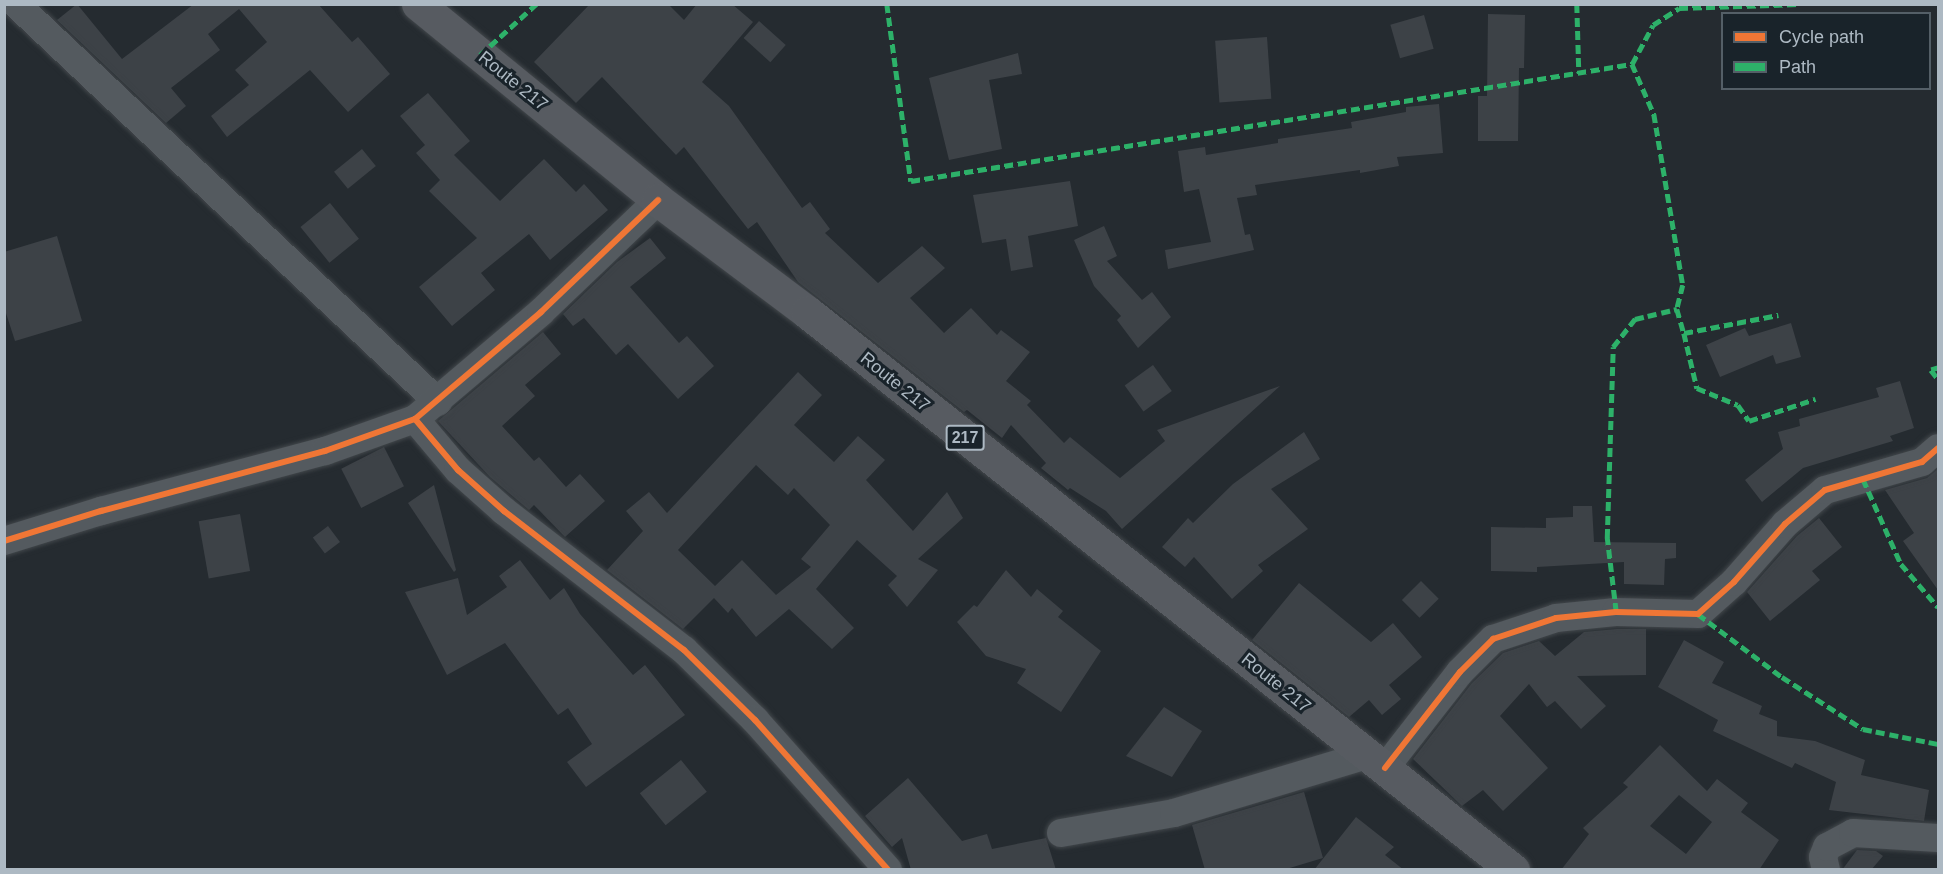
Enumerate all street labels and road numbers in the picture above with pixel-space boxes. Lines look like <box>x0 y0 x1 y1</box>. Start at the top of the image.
street label: Route 217 <box>474 46 552 116</box>
street label: Route 217 <box>856 347 934 417</box>
road number: 217 <box>946 425 984 451</box>
street label: Route 217 <box>1237 648 1315 718</box>

